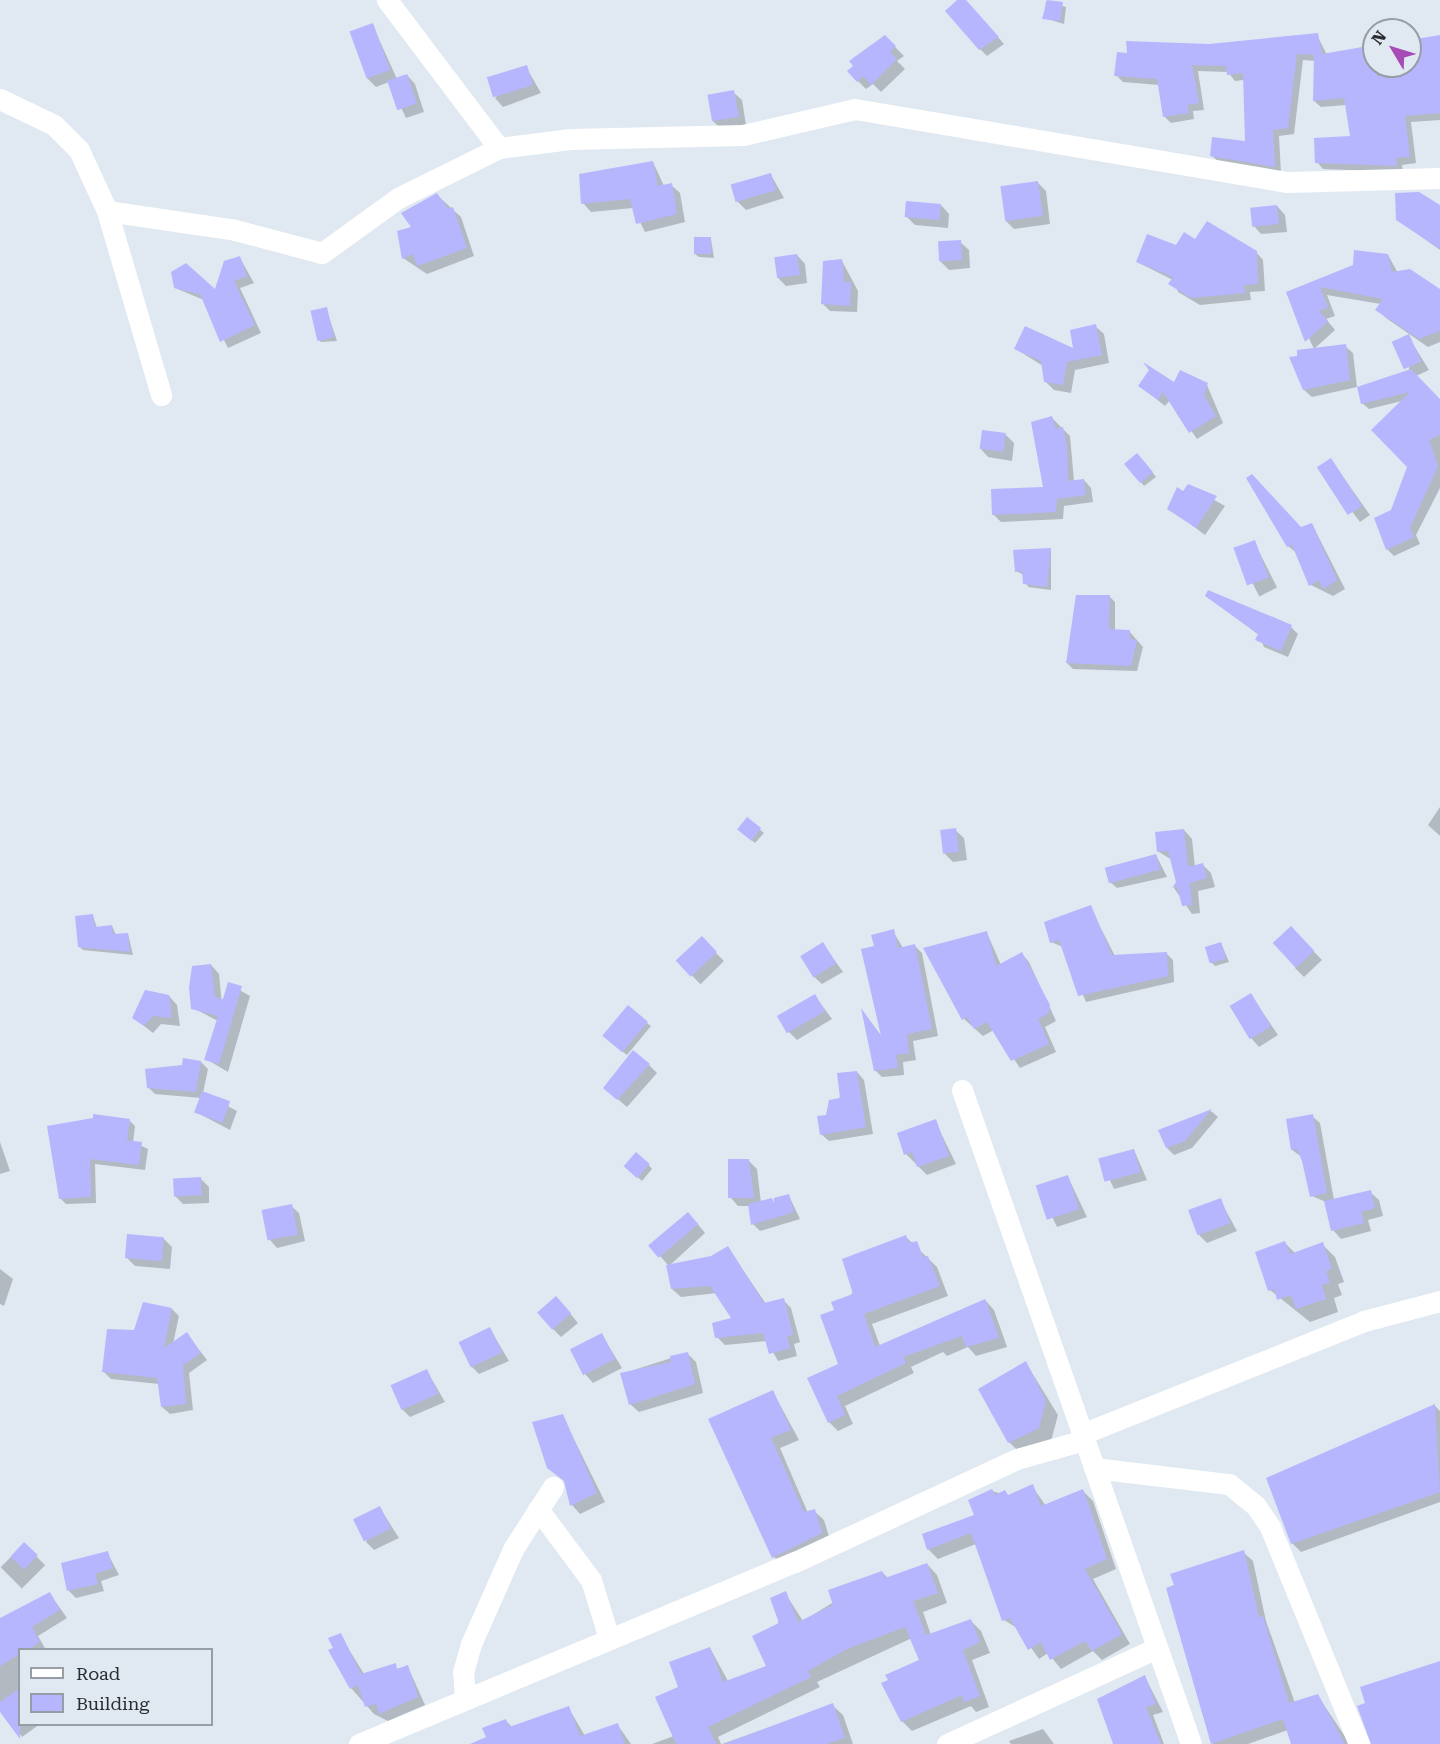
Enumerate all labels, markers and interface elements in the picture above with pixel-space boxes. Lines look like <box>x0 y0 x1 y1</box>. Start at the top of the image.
north arrow <box>1362 18 1422 78</box>
text: N <box>1368 27 1390 49</box>
legend <box>18 1648 213 1726</box>
text: Road <box>76 1663 120 1684</box>
text: Building <box>76 1693 150 1714</box>

